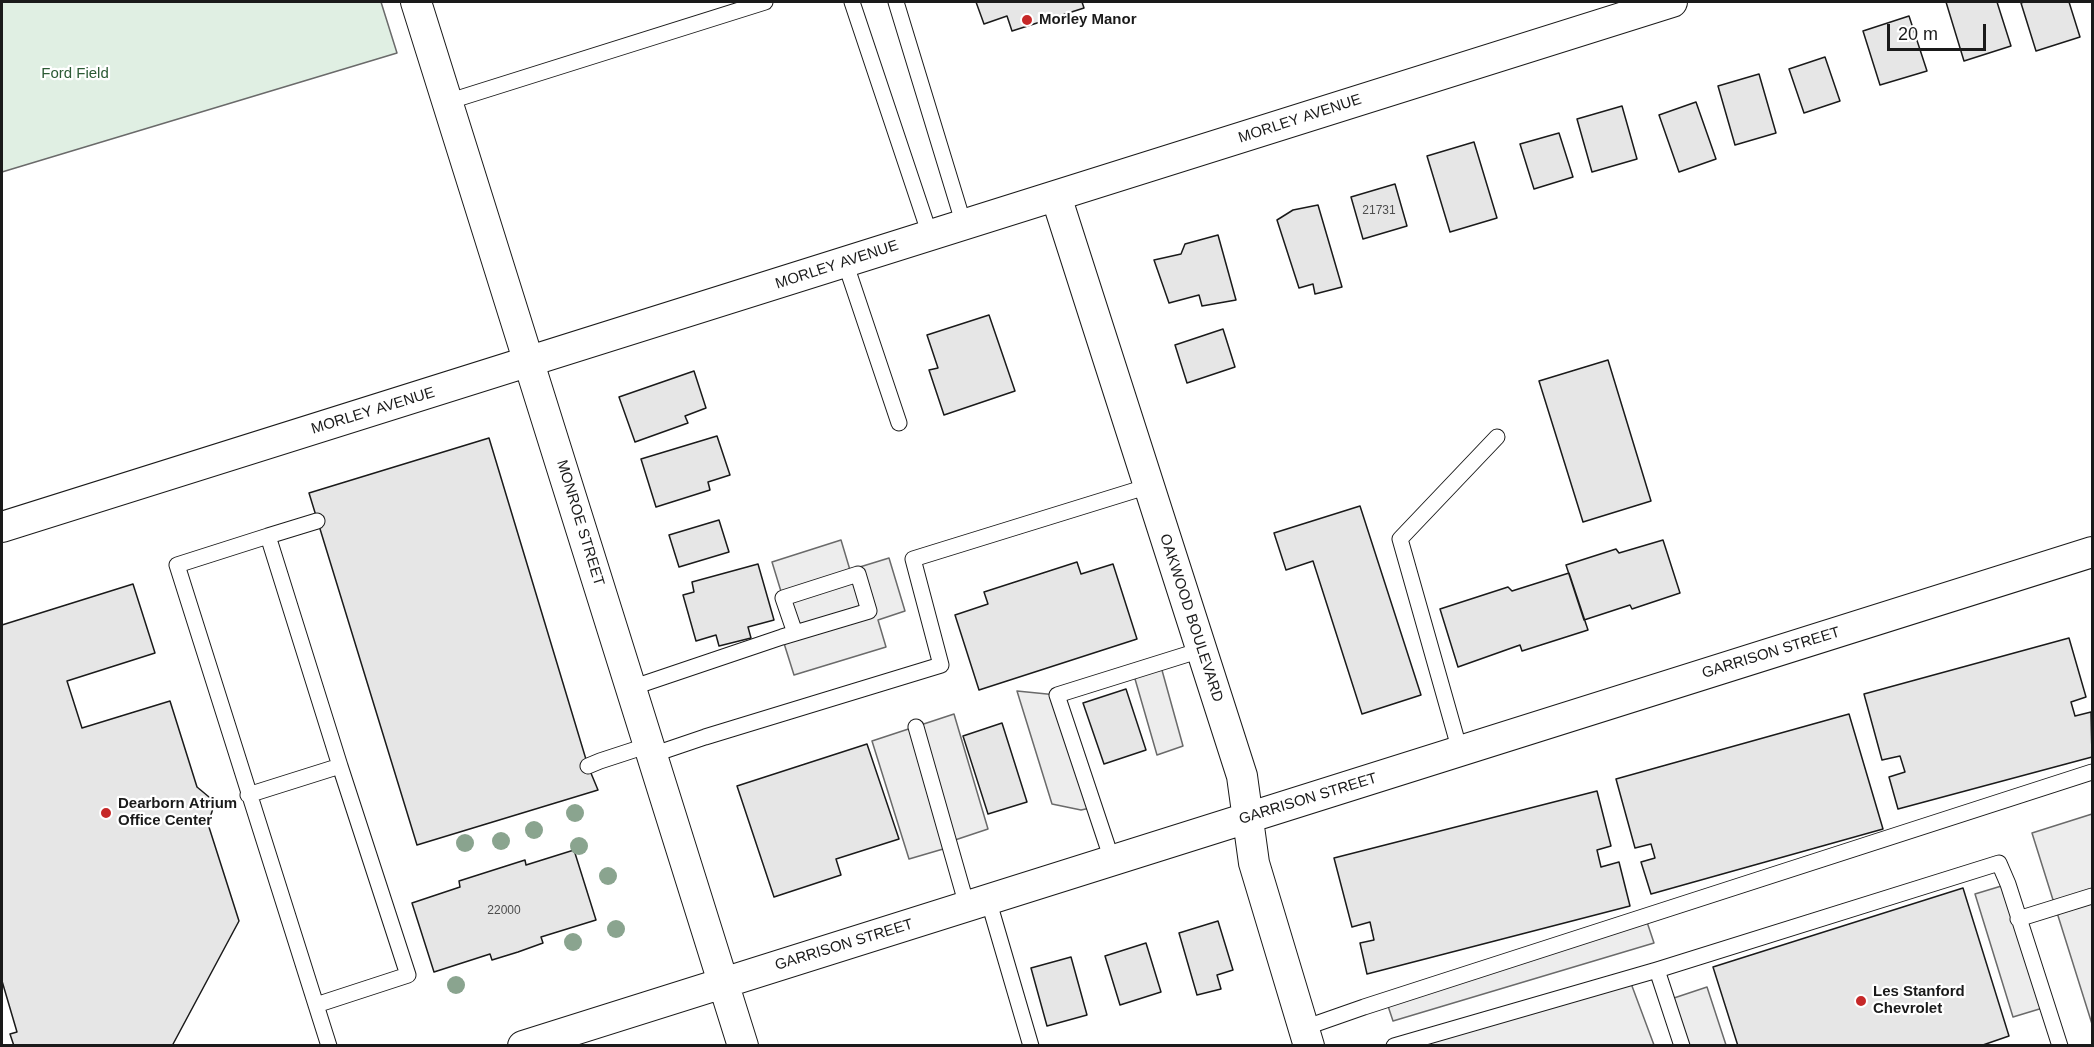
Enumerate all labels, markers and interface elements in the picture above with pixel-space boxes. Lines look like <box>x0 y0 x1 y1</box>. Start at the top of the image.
place label: Morley Manor <box>1039 11 1137 29</box>
scale bar <box>1890 12 1989 50</box>
marker: Morley Manor <box>1020 13 1034 27</box>
text: 20 m <box>1898 24 1938 44</box>
park label: Ford Field <box>41 65 109 83</box>
street label: MORLEY AVENUE <box>1236 91 1364 147</box>
house number: 21731 <box>1362 204 1396 218</box>
street label: MORLEY AVENUE <box>773 237 901 293</box>
street label: MORLEY AVENUE <box>309 384 437 438</box>
street label: MONROE STREET <box>552 458 608 588</box>
street label: OAKWOOD BOULEVARD <box>1155 532 1227 704</box>
street label: GARRISON STREET <box>1700 623 1842 683</box>
street label: GARRISON STREET <box>1237 769 1379 829</box>
place label: Dearborn Atrium Office Center <box>118 795 237 830</box>
marker: Dearborn Atrium Office Center <box>99 806 113 820</box>
house number: 22000 <box>487 904 521 918</box>
street label: GARRISON STREET <box>773 915 915 975</box>
place label: Les Stanford Chevrolet <box>1873 983 1965 1018</box>
marker: Les Stanford Chevrolet <box>1854 994 1868 1008</box>

